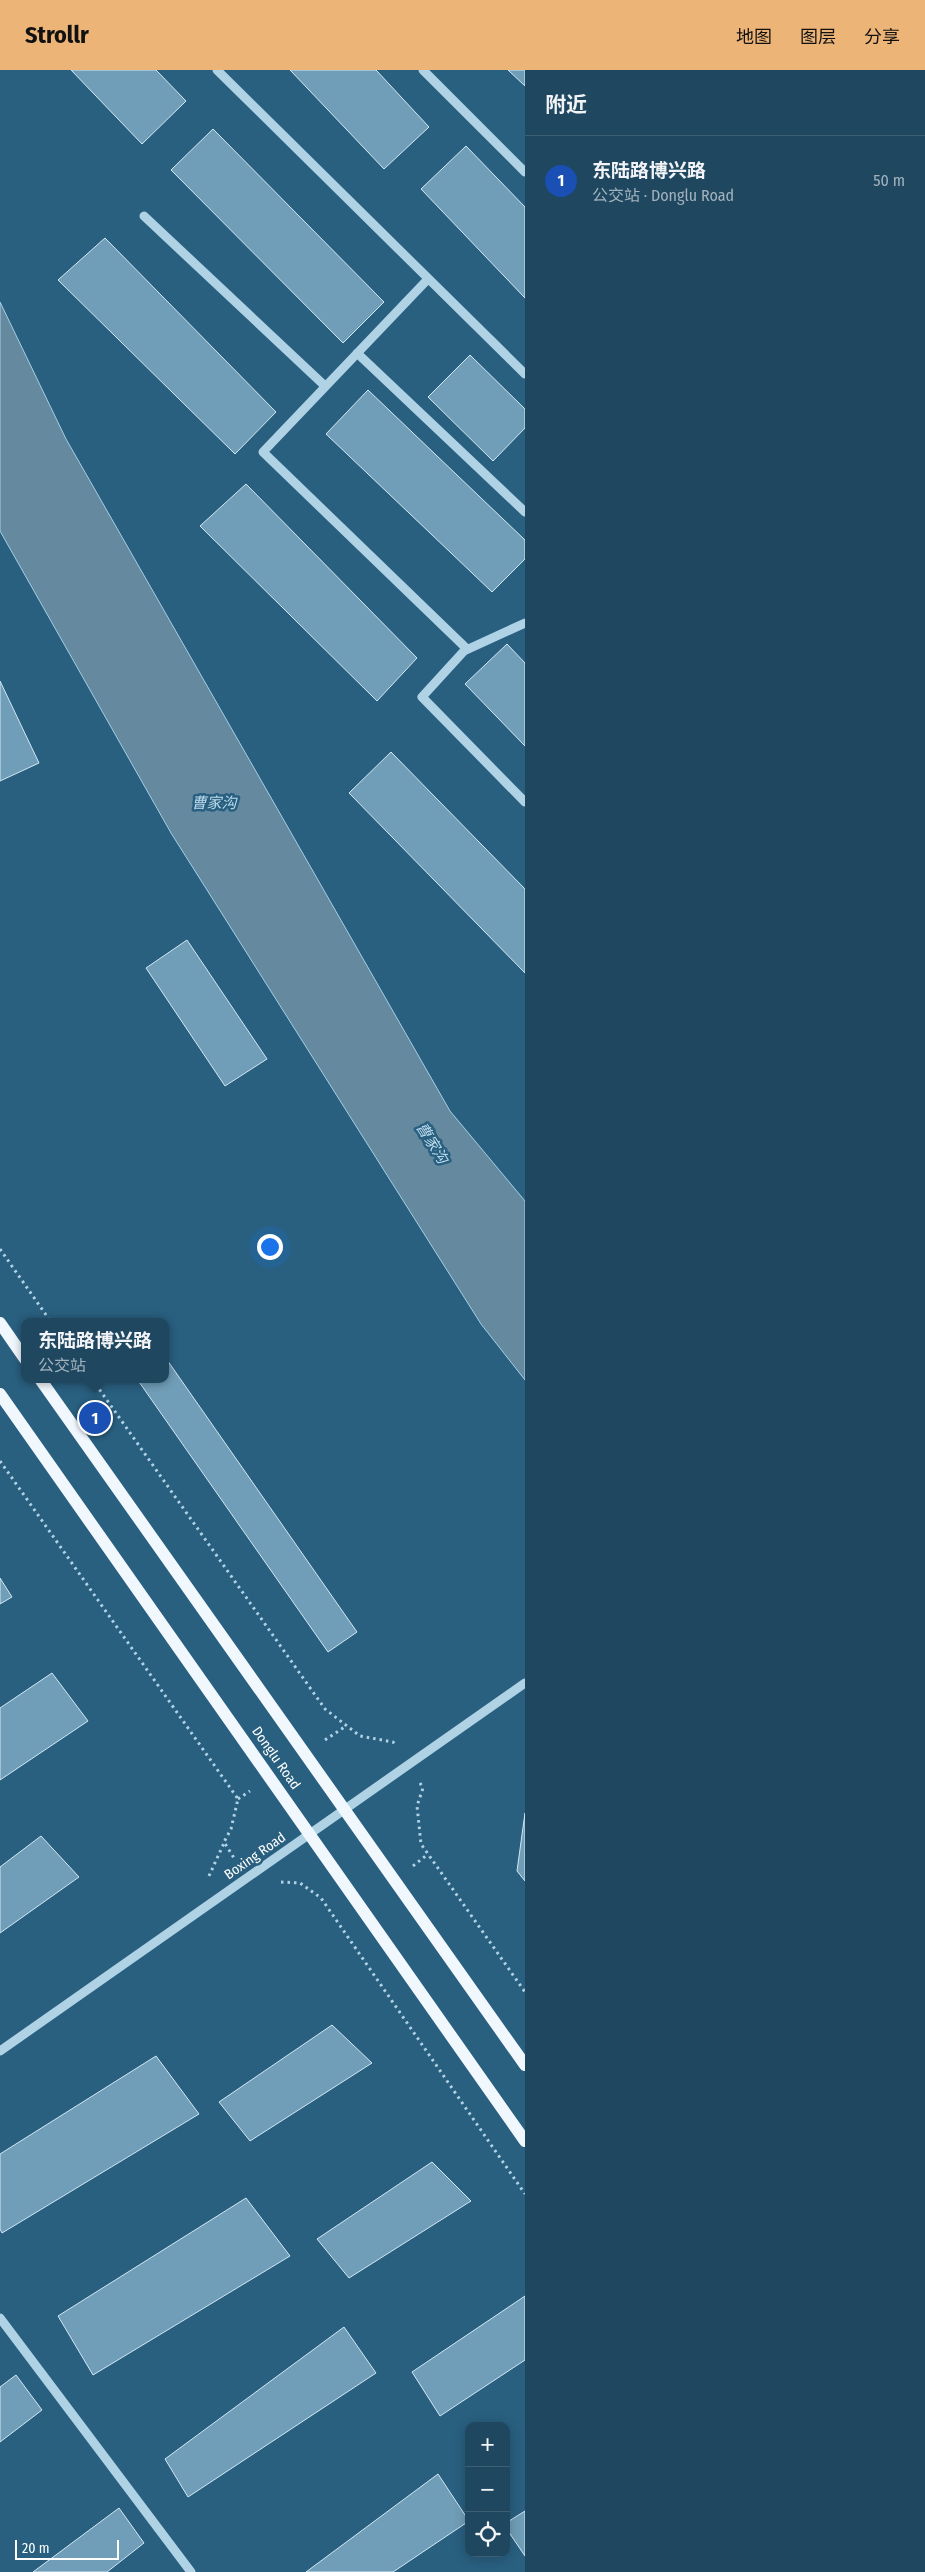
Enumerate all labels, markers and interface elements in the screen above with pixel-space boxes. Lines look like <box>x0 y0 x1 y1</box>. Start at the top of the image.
text: Strollr <box>25 21 89 49</box>
text: 地图 <box>736 26 772 48</box>
text: 图层 <box>800 26 836 48</box>
text: 分享 <box>864 26 900 48</box>
text: 附近 <box>545 92 587 118</box>
text: 东陆路博兴路 <box>592 159 706 182</box>
text: 1 <box>558 171 564 190</box>
text: 50 m <box>873 171 905 190</box>
text: 公交站 · Donglu Road <box>592 186 734 205</box>
water label: 曹家沟 <box>191 794 238 812</box>
water label: 曹家沟 <box>412 1119 453 1169</box>
your location <box>257 1234 283 1260</box>
popup <box>21 1318 169 1383</box>
text: 东陆路博兴路 <box>38 1329 152 1352</box>
text: 公交站 <box>38 1356 86 1375</box>
pin: 1 <box>79 1399 111 1437</box>
street label: Donglu Road <box>248 1723 304 1793</box>
street label: Boxing Road <box>221 1829 289 1883</box>
map controls <box>465 2422 510 2557</box>
button: + <box>465 2422 510 2467</box>
button: − <box>465 2467 510 2512</box>
button: locate <box>465 2512 510 2557</box>
scale bar <box>15 2537 119 2560</box>
text: 20 m <box>22 2540 50 2557</box>

